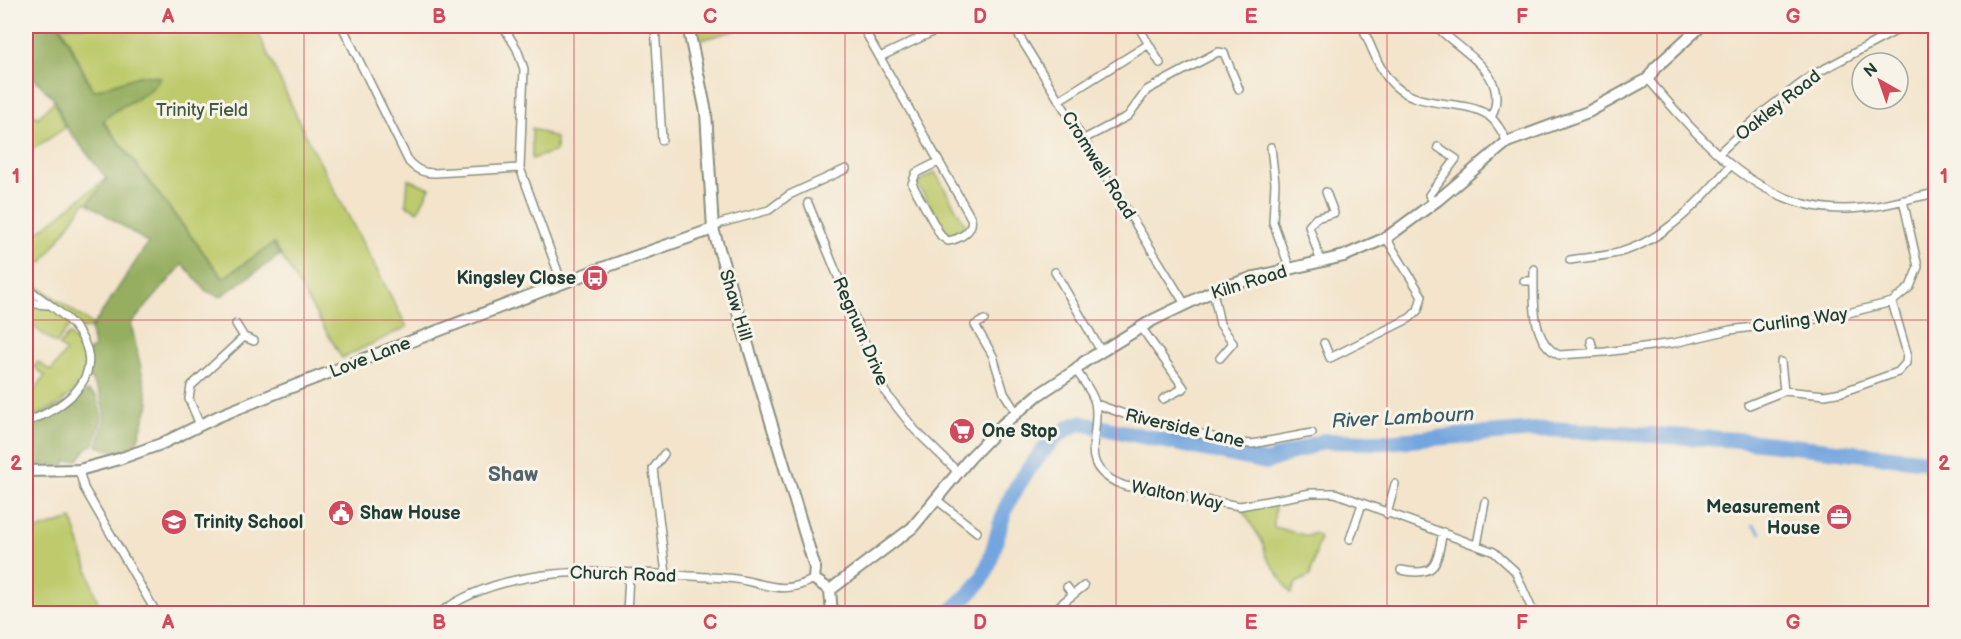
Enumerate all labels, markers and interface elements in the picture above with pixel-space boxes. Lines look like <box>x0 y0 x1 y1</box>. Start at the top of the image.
text: A <box>161 5 175 29</box>
text: B <box>432 5 446 29</box>
text: C <box>703 5 717 29</box>
text: D <box>973 5 987 29</box>
text: E <box>1245 5 1258 29</box>
text: F <box>1516 5 1528 29</box>
text: G <box>1786 5 1801 29</box>
north arrow <box>1850 51 1910 111</box>
text: N <box>1861 60 1882 82</box>
street label: Oakley Road <box>1732 66 1825 145</box>
park label: Trinity Field <box>156 100 248 121</box>
street label: Cromwell Road <box>1057 108 1140 223</box>
text: 1 <box>12 165 20 189</box>
text: 1 <box>1940 165 1948 189</box>
street label: Kiln Road <box>1209 261 1290 304</box>
bus stop icon: Kingsley Close <box>580 263 610 293</box>
street label: Shaw Hill <box>715 267 756 343</box>
place label: Kingsley Close <box>456 268 576 289</box>
street label: Regnum Drive <box>828 274 893 389</box>
street label: Curling Way <box>1751 303 1850 338</box>
street label: Love Lane <box>327 332 414 382</box>
water label: River Lambourn <box>1331 402 1475 434</box>
street label: Riverside Lane <box>1123 405 1247 452</box>
supermarket icon: One Stop <box>947 416 977 446</box>
place label: One Stop <box>982 421 1058 442</box>
text: 2 <box>10 452 22 476</box>
text: 2 <box>1938 452 1950 476</box>
district label: Shaw <box>488 462 538 487</box>
street label: Walton Way <box>1129 476 1225 515</box>
place label: Measurement House <box>1706 497 1820 539</box>
public building icon: Shaw House <box>326 498 356 528</box>
office icon: Measurement House <box>1824 502 1854 532</box>
place label: Shaw House <box>360 503 461 524</box>
school or university icon: Trinity School <box>159 507 189 537</box>
place label: Trinity School <box>194 512 303 533</box>
street label: Church Road <box>569 562 677 587</box>
text: A <box>161 611 175 635</box>
text: B <box>432 611 446 635</box>
text: C <box>703 611 717 635</box>
text: D <box>973 611 987 635</box>
text: E <box>1245 611 1258 635</box>
text: F <box>1516 611 1528 635</box>
text: G <box>1786 611 1801 635</box>

